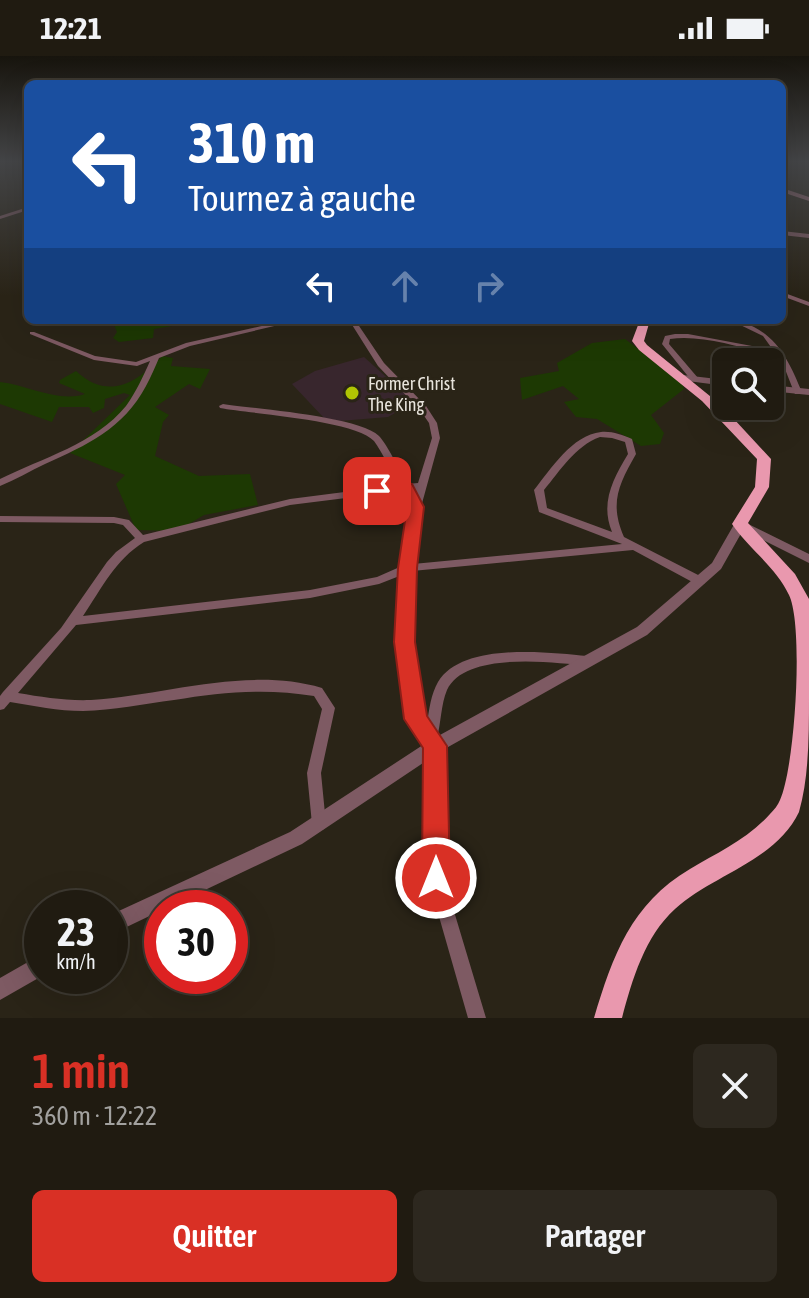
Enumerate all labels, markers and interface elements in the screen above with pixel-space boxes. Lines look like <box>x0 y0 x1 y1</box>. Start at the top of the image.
text: 12:21 <box>40 11 102 45</box>
text: 310 m <box>188 111 315 175</box>
icon: left <box>56 112 160 216</box>
text: Tournez à gauche <box>188 177 416 219</box>
icon: left <box>299 264 343 308</box>
icon: ahead <box>383 264 427 308</box>
icon: right <box>467 264 511 308</box>
map controls <box>712 348 784 420</box>
button: search <box>712 348 784 420</box>
place label: Former Christ The King <box>368 373 455 415</box>
marker: Former Christ The King <box>343 384 361 402</box>
pin <box>343 457 411 525</box>
icon: arrive <box>355 469 399 513</box>
position arrow <box>394 836 478 920</box>
speed limit sign: 30 <box>144 890 248 994</box>
text: 23 <box>57 909 95 954</box>
text: km/h <box>56 950 96 973</box>
text: 1 min <box>32 1043 130 1098</box>
button: close <box>693 1044 777 1128</box>
text: 360 m · 12:22 <box>32 1101 157 1131</box>
button: Quitter <box>32 1190 397 1282</box>
button: Partager <box>413 1190 777 1282</box>

